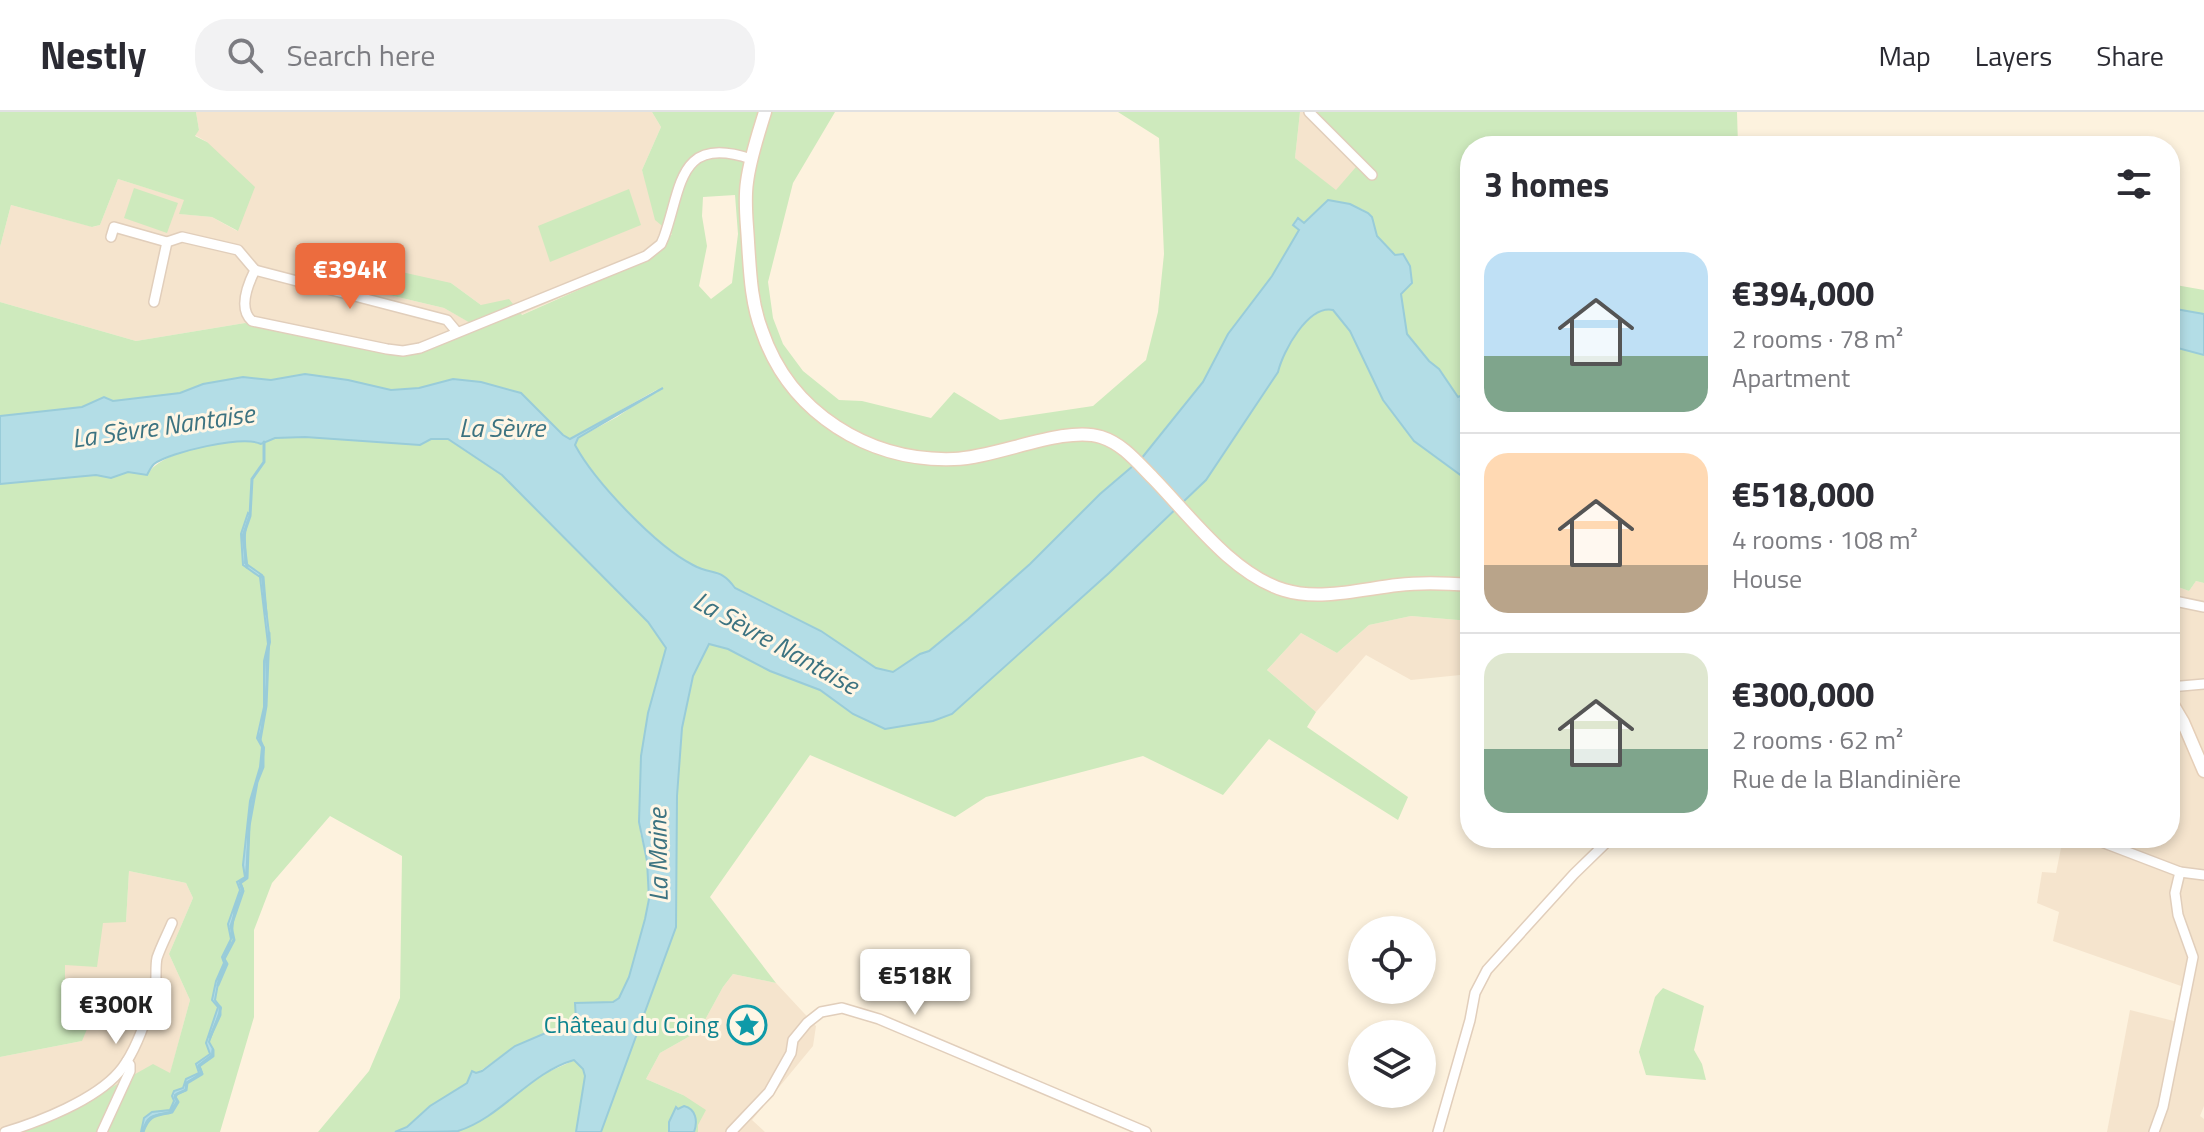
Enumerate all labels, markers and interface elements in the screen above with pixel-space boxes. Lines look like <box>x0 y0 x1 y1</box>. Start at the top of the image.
search box <box>195 19 755 91</box>
text: Nestly <box>40 26 147 84</box>
text: Search here <box>287 32 435 78</box>
icon: search <box>223 33 267 77</box>
text: Map <box>1878 34 1931 77</box>
text: Layers <box>1975 34 2052 77</box>
text: Share <box>2096 34 2164 77</box>
text: 3 homes <box>1484 158 1609 210</box>
icon: filters <box>2112 162 2156 206</box>
pin: €394K <box>294 243 406 311</box>
text: €394K <box>313 249 387 288</box>
text: €394,000 <box>1732 267 1874 319</box>
icon: home <box>1548 284 1644 380</box>
text: 2 rooms · 78 m² <box>1732 319 1903 358</box>
text: Apartment <box>1732 358 1850 397</box>
water label: La Sèvre Nantaise <box>69 393 259 458</box>
water label: La Sèvre <box>459 408 547 447</box>
text: €518,000 <box>1732 468 1874 520</box>
icon: home <box>1548 485 1644 581</box>
text: 4 rooms · 108 m² <box>1732 520 1918 559</box>
text: House <box>1732 559 1802 598</box>
water label: La Sèvre Nantaise <box>686 581 868 705</box>
text: €300,000 <box>1732 668 1874 720</box>
icon: home <box>1548 685 1644 781</box>
text: 2 rooms · 62 m² <box>1732 720 1903 759</box>
text: Rue de la Blandinière <box>1732 759 1961 798</box>
water label: La Maine <box>637 806 678 902</box>
map controls <box>1348 916 1436 1108</box>
button: locate <box>1348 916 1436 1004</box>
pin: €518K <box>859 949 971 1017</box>
text: €518K <box>878 955 952 994</box>
pin: €300K <box>60 978 172 1046</box>
text: €300K <box>79 984 153 1023</box>
place icon: Château du Coing <box>726 1004 768 1046</box>
place label: Château du Coing <box>544 1006 719 1042</box>
button: layers <box>1348 1020 1436 1108</box>

